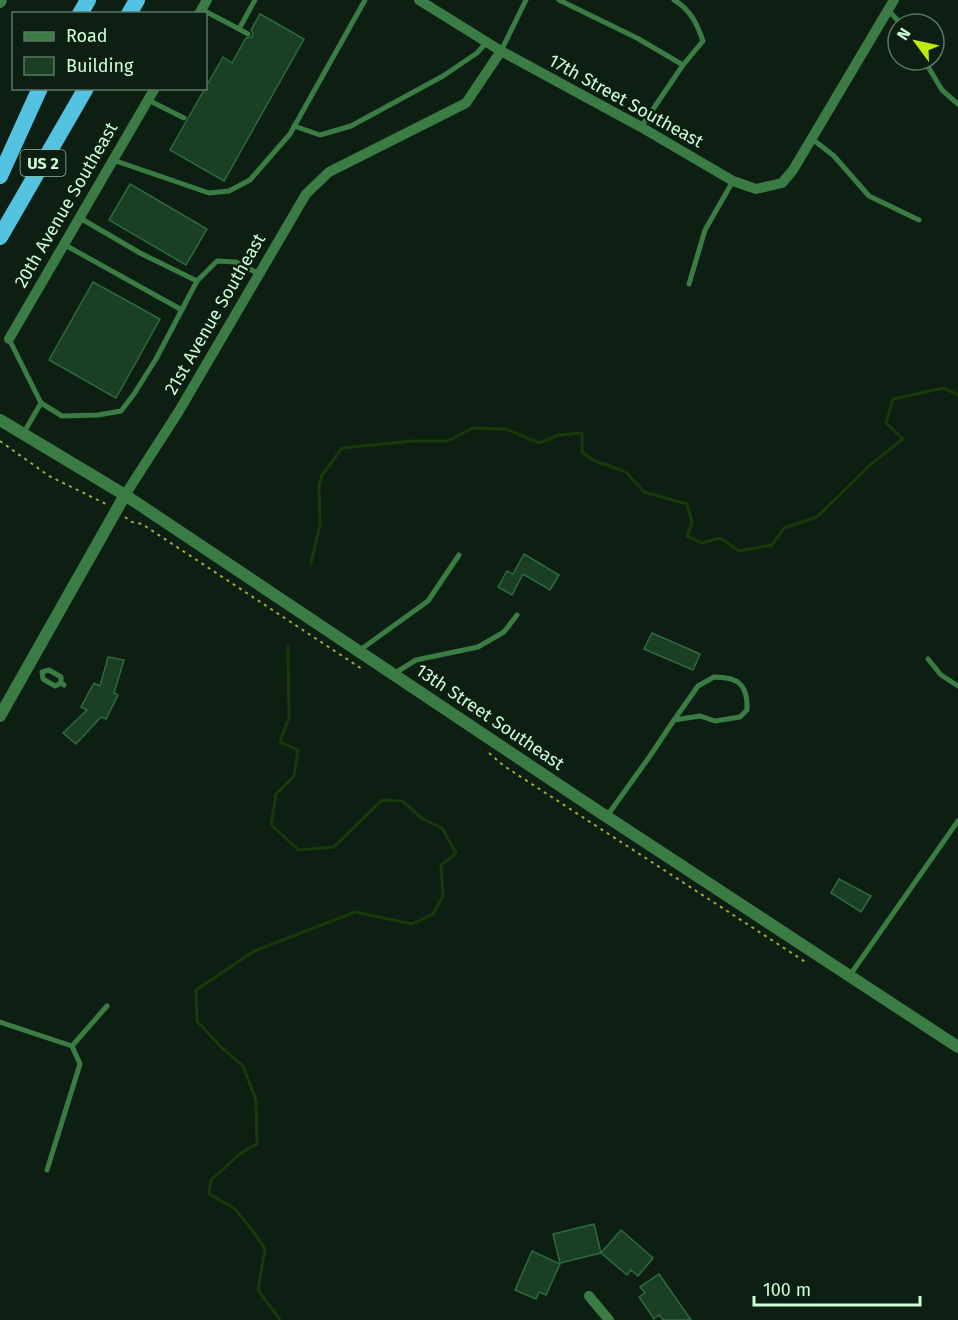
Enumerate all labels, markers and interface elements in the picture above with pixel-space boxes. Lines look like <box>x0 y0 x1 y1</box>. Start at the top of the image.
legend <box>12 12 207 90</box>
north arrow <box>886 12 946 72</box>
text: N <box>893 24 915 44</box>
text: Road <box>66 25 108 47</box>
street label: 17th Street Southeast <box>545 49 708 153</box>
text: Building <box>66 55 134 77</box>
street label: 20th Avenue Southeast <box>10 118 123 292</box>
road number: US 2 <box>20 150 66 176</box>
street label: 21st Avenue Southeast <box>160 229 270 398</box>
street label: 13th Street Southeast <box>412 659 569 775</box>
scale bar <box>754 1269 920 1307</box>
text: 100 m <box>763 1279 811 1301</box>

